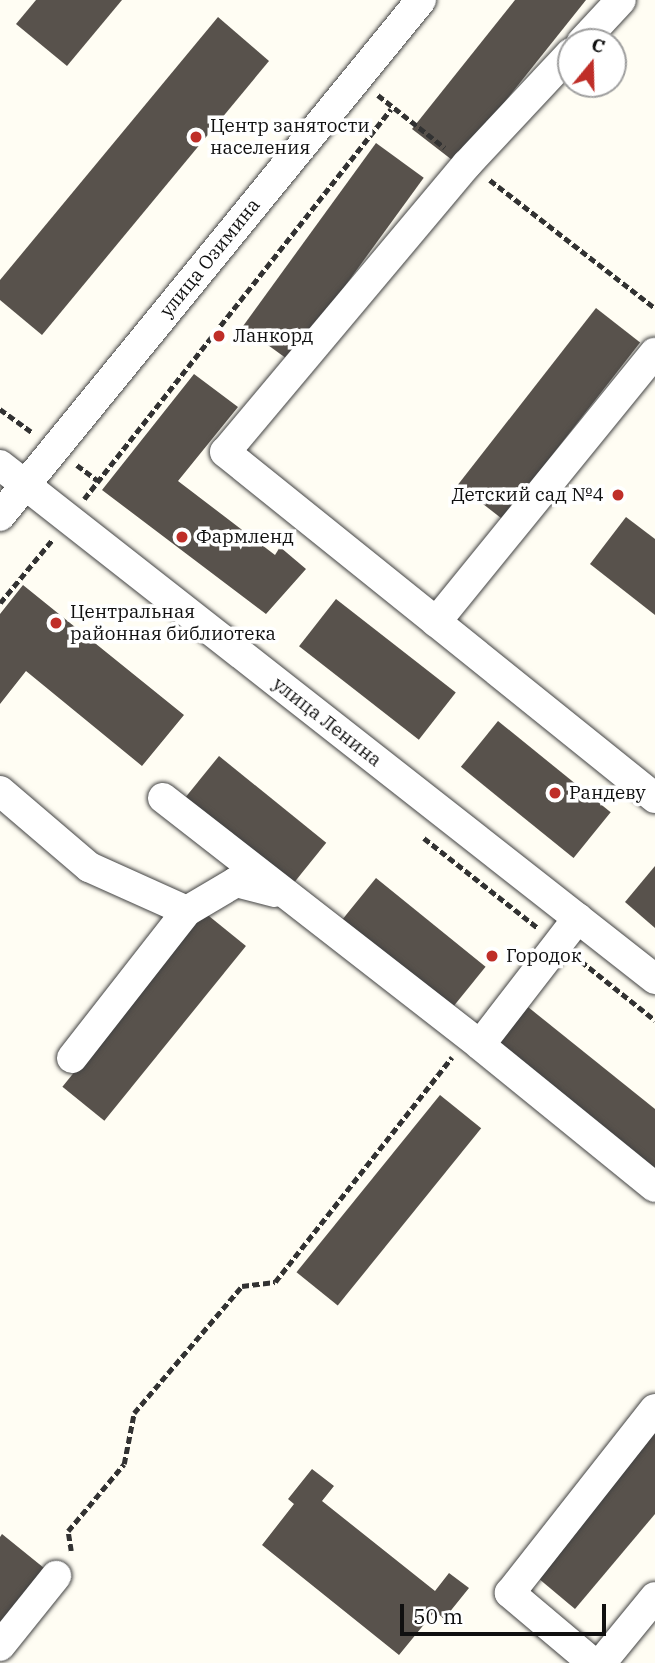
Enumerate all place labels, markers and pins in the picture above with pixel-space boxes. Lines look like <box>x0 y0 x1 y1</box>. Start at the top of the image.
place label: Центр занятости населения <box>210 115 370 159</box>
marker: Центр занятости населения <box>188 129 204 145</box>
place label: Ланкорд <box>233 325 313 347</box>
marker: Ланкорд <box>211 328 227 344</box>
place label: Детский сад №4 <box>452 484 604 506</box>
marker: Детский сад №4 <box>610 487 626 503</box>
place label: Фармленд <box>196 526 294 548</box>
marker: Фармленд <box>174 529 190 545</box>
place label: Центральная районная библиотека <box>70 601 276 645</box>
marker: Центральная районная библиотека <box>48 615 64 631</box>
place label: Рандеву <box>569 782 646 804</box>
marker: Рандеву <box>547 785 563 801</box>
place label: Городок <box>506 945 582 967</box>
marker: Городок <box>484 948 500 964</box>

